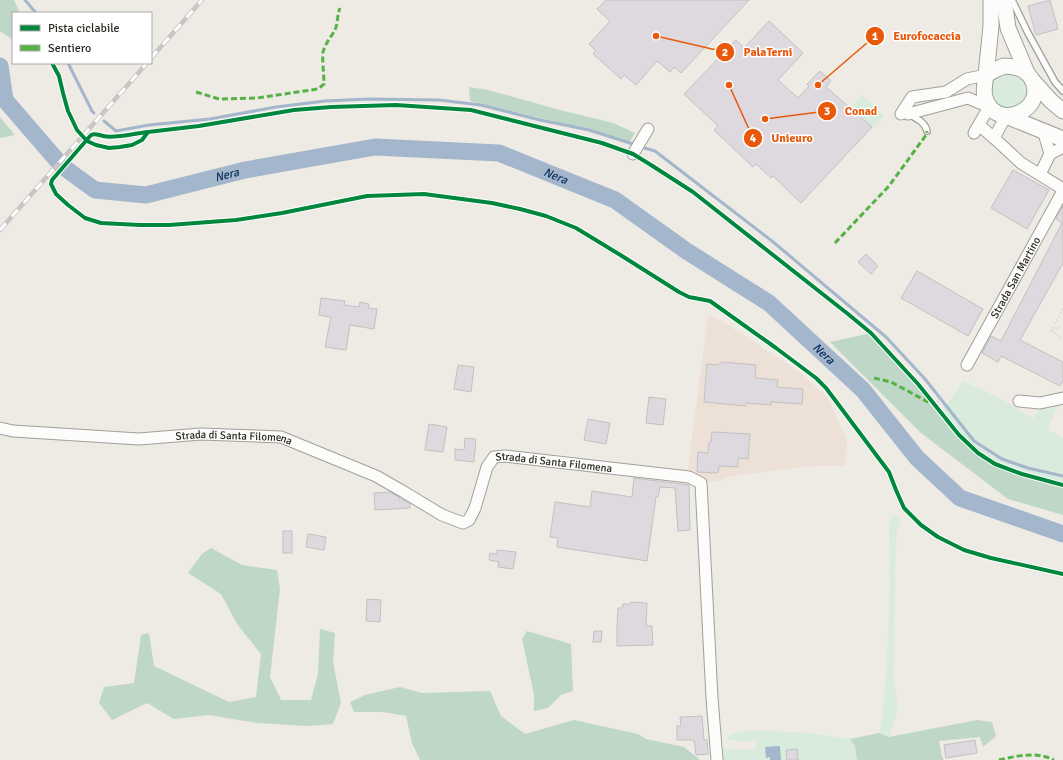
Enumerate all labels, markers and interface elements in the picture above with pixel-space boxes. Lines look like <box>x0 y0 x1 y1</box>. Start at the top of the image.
legend <box>12 12 152 64</box>
text: Pista ciclabile <box>48 21 120 36</box>
callout: Eurofocaccia <box>865 24 968 48</box>
text: 1 <box>872 29 879 44</box>
text: Eurofocaccia <box>893 29 961 44</box>
callout: PalaTerni <box>715 40 800 64</box>
text: Sentiero <box>48 41 91 56</box>
text: 2 <box>722 45 728 60</box>
text: PalaTerni <box>744 45 792 60</box>
callout: Conad <box>817 99 886 123</box>
text: 3 <box>824 104 830 119</box>
text: Conad <box>845 104 878 119</box>
callout: Unieuro <box>743 126 821 150</box>
text: 4 <box>750 131 757 146</box>
text: Unieuro <box>771 131 813 146</box>
water label: Nera <box>213 164 241 185</box>
water label: Nera <box>541 164 571 188</box>
street label: Strada San Martino <box>988 234 1043 320</box>
water label: Nera <box>810 340 839 368</box>
street label: Strada di Santa Filomena <box>175 427 295 448</box>
street label: Strada di Santa Filomena <box>495 449 613 475</box>

